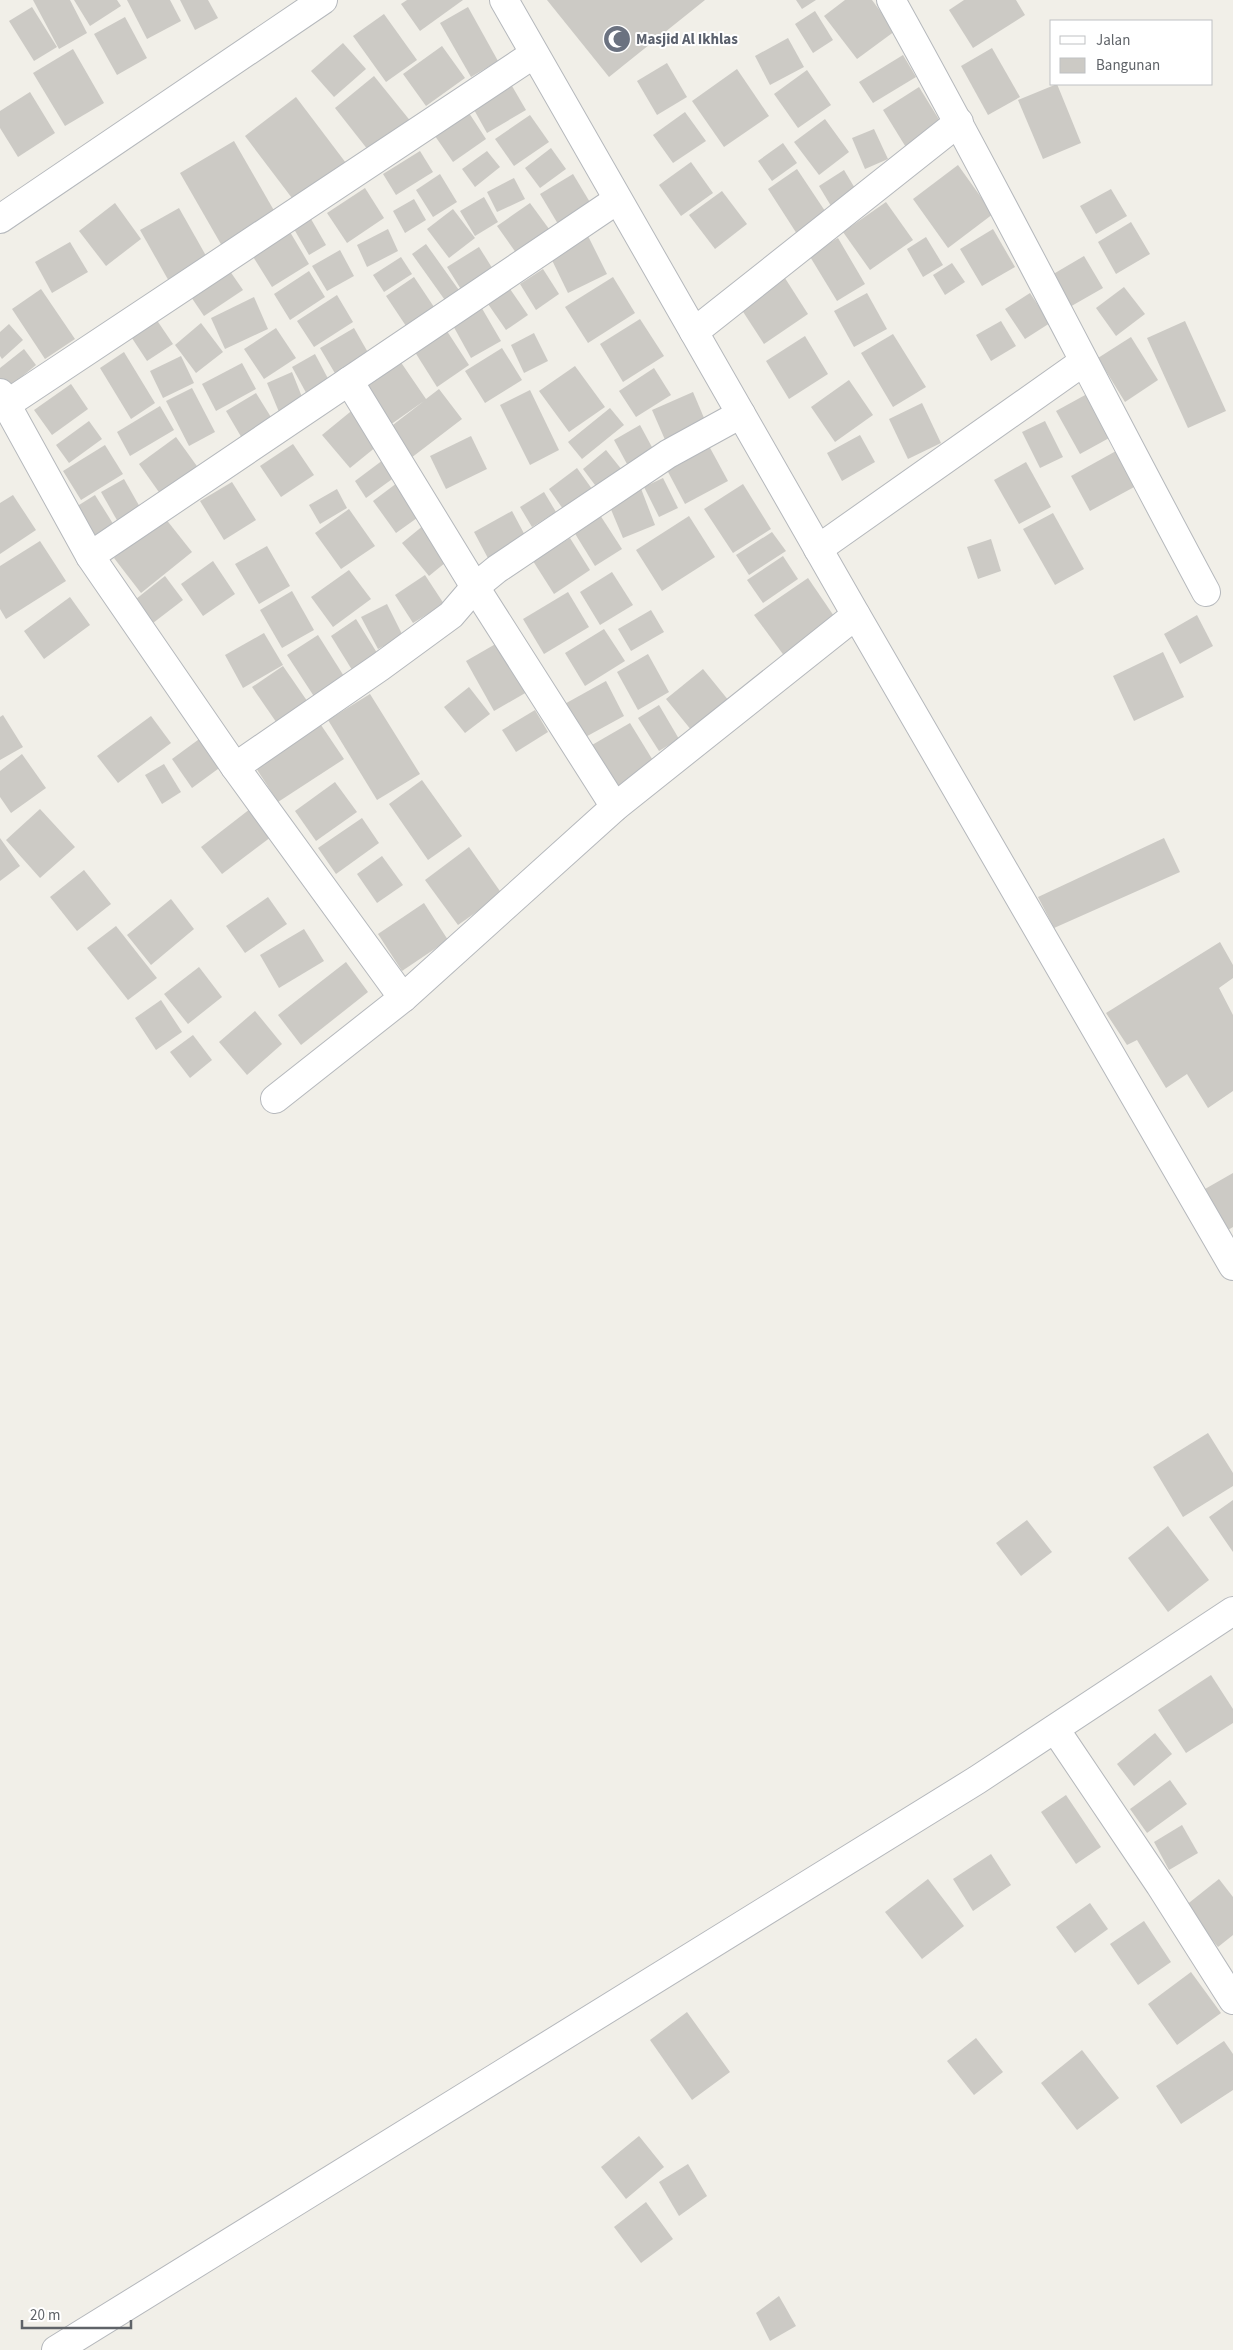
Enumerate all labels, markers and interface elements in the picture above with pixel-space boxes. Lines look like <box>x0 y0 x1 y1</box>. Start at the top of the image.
legend <box>1050 20 1213 85</box>
mosque icon: Masjid Al Ikhlas <box>602 24 632 54</box>
place label: Masjid Al Ikhlas <box>636 29 738 50</box>
text: Jalan <box>1096 30 1130 51</box>
text: Bangunan <box>1096 55 1160 76</box>
scale bar <box>22 2298 131 2330</box>
text: 20 m <box>30 2305 60 2326</box>

